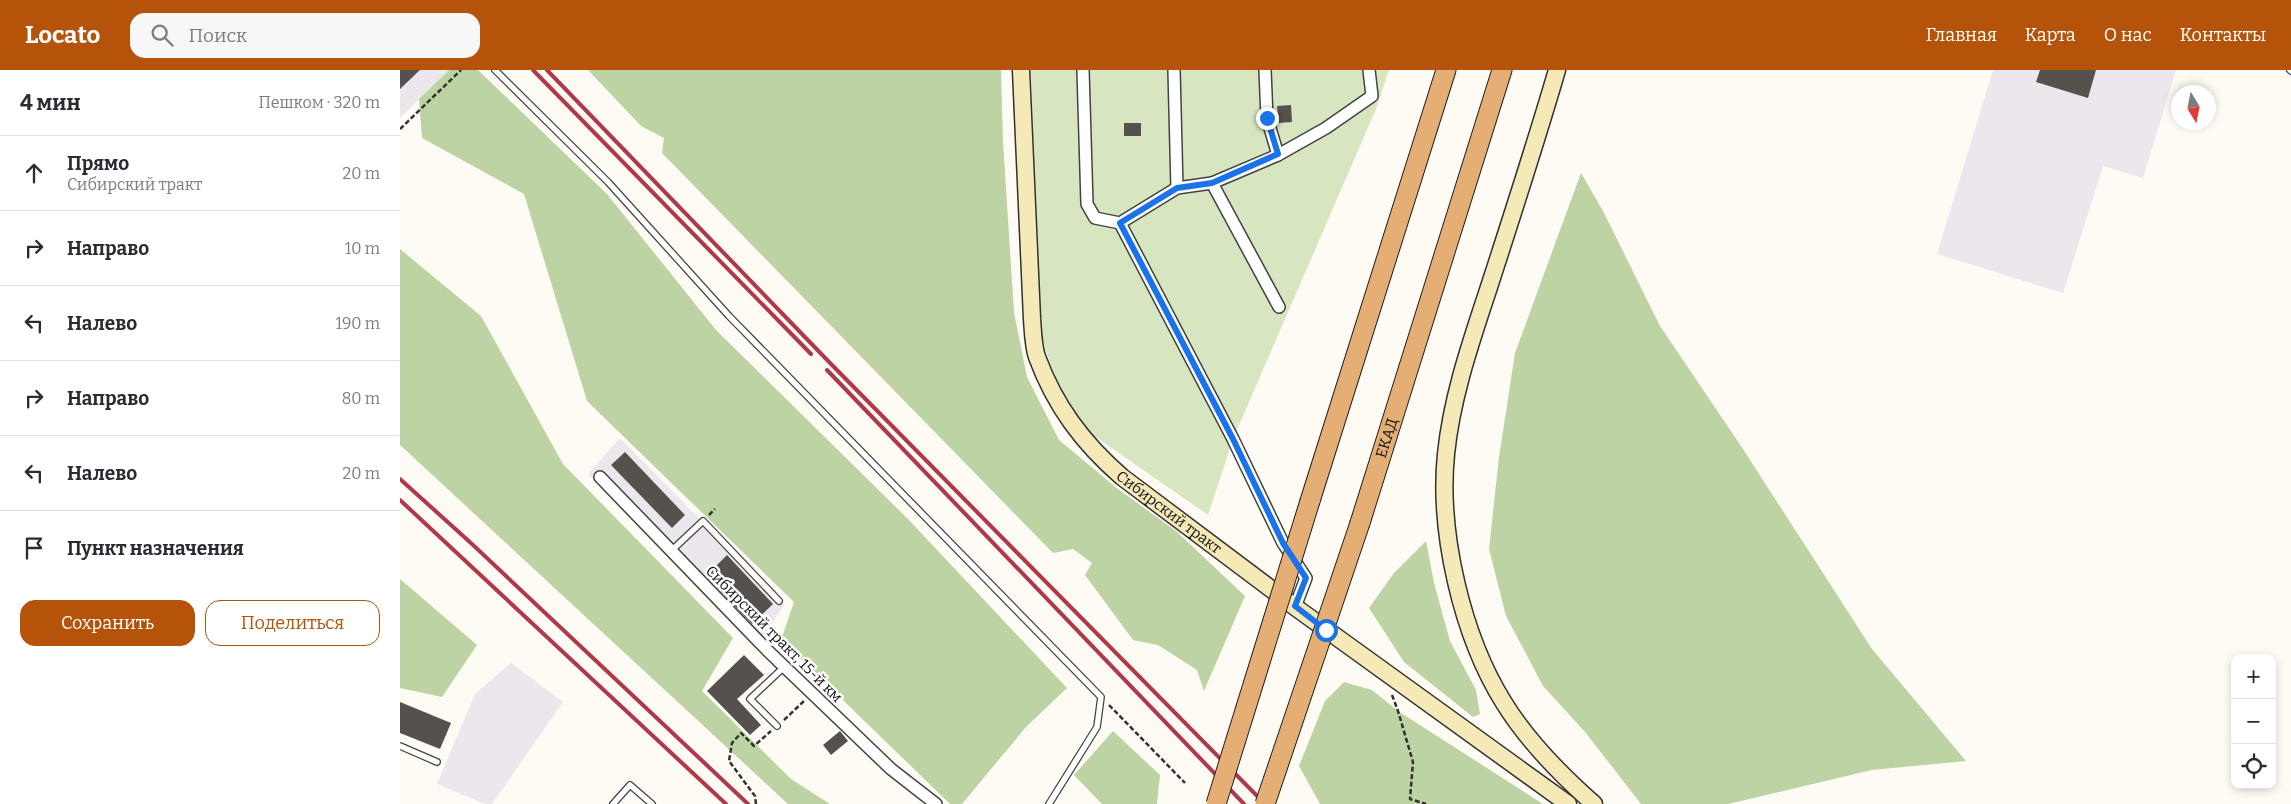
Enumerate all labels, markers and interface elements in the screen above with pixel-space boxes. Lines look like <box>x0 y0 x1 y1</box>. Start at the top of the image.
search box <box>130 13 480 58</box>
text: Locato <box>25 21 100 49</box>
icon: search <box>148 21 176 49</box>
text: Поиск <box>188 24 247 47</box>
text: Главная <box>1926 24 1997 46</box>
text: Карта <box>2025 24 2076 46</box>
text: О нас <box>2104 24 2152 46</box>
text: Контакты <box>2180 24 2266 46</box>
north arrow <box>2171 85 2216 130</box>
text: 4 мин <box>20 90 81 116</box>
text: Пешком · 320 m <box>258 93 380 112</box>
route end <box>1256 107 1279 130</box>
text: Прямо <box>67 152 129 175</box>
icon: ahead <box>20 159 48 187</box>
text: 20 m <box>343 164 380 183</box>
text: Сибирский тракт <box>67 175 202 194</box>
icon: right <box>20 234 48 262</box>
text: Направо <box>67 237 149 260</box>
text: 10 m <box>345 239 380 258</box>
icon: left <box>20 309 48 337</box>
text: Налево <box>67 312 137 335</box>
text: 190 m <box>335 314 380 333</box>
icon: right <box>20 384 48 412</box>
text: Направо <box>67 387 149 410</box>
text: 80 m <box>342 389 380 408</box>
street label: ЕКАД <box>1372 416 1401 460</box>
icon: left <box>20 459 48 487</box>
text: Налево <box>67 462 137 485</box>
text: 20 m <box>343 464 380 483</box>
street label: Сибирский тракт <box>1112 467 1225 558</box>
icon: arrive <box>20 534 48 562</box>
text: Пункт назначения <box>67 537 244 560</box>
street label: Сибирский тракт, 15-й км <box>702 562 846 706</box>
button: Сохранить <box>20 600 195 646</box>
button: Поделиться <box>205 600 380 646</box>
route start <box>1315 619 1338 642</box>
map controls <box>2231 654 2276 789</box>
button: + <box>2231 654 2276 699</box>
button: − <box>2231 699 2276 744</box>
button: locate <box>2231 744 2276 789</box>

